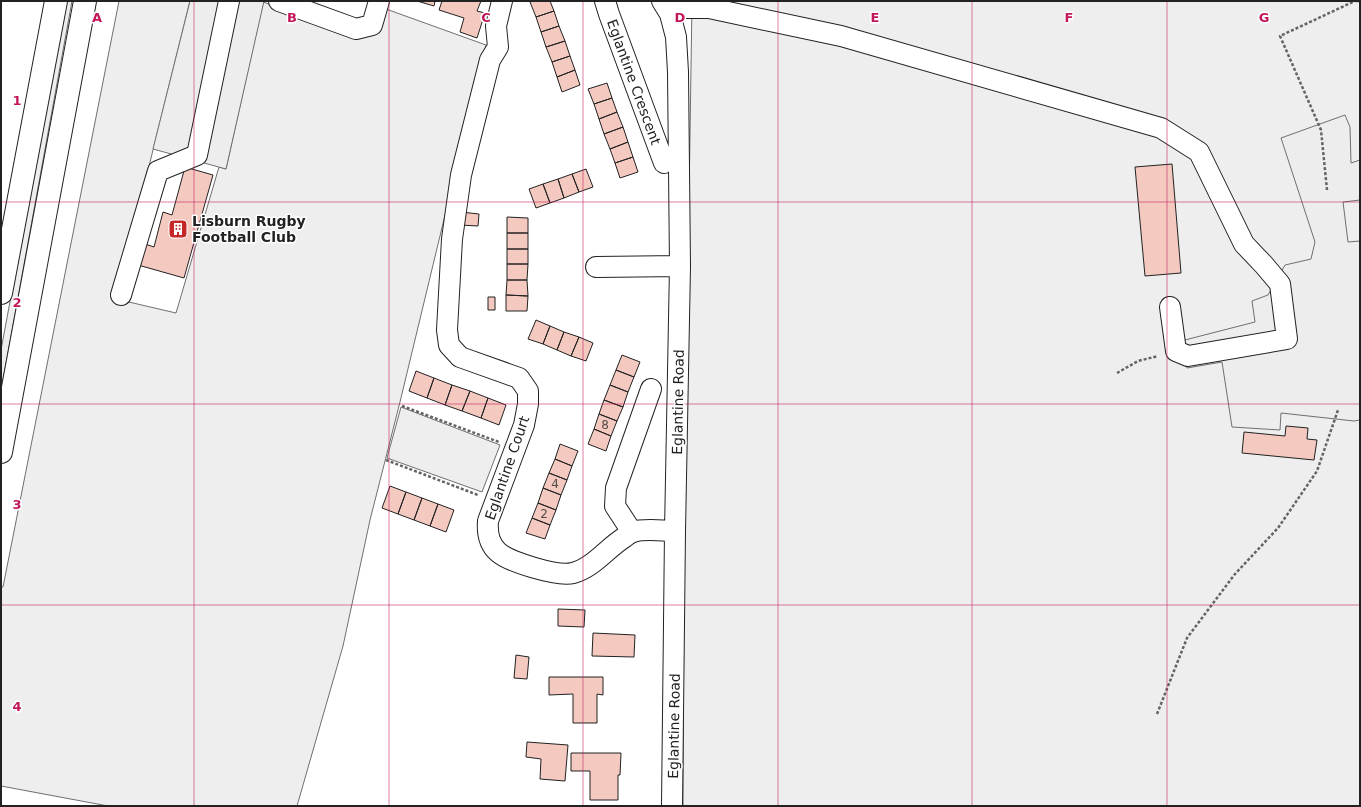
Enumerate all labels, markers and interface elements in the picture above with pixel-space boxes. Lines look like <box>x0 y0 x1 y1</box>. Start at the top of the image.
text: A <box>92 10 102 25</box>
text: B <box>287 10 297 25</box>
text: C <box>481 10 491 25</box>
text: D <box>675 10 686 25</box>
text: E <box>871 10 879 25</box>
text: F <box>1065 10 1073 25</box>
text: G <box>1259 10 1269 25</box>
street label: Eglantine Crescent <box>604 17 664 147</box>
text: 1 <box>12 93 22 108</box>
place label: Lisburn Rugby Football Club <box>192 213 306 245</box>
building icon: Lisburn Rugby Football Club <box>167 218 189 240</box>
text: 2 <box>12 295 22 310</box>
street label: Eglantine Road <box>669 349 687 455</box>
street label: Eglantine Court <box>482 413 532 522</box>
house number: 8 <box>601 418 609 432</box>
house number: 4 <box>551 477 559 491</box>
text: 3 <box>12 497 22 512</box>
house number: 2 <box>540 507 548 521</box>
street label: Eglantine Road <box>665 673 683 779</box>
text: 4 <box>12 699 22 714</box>

